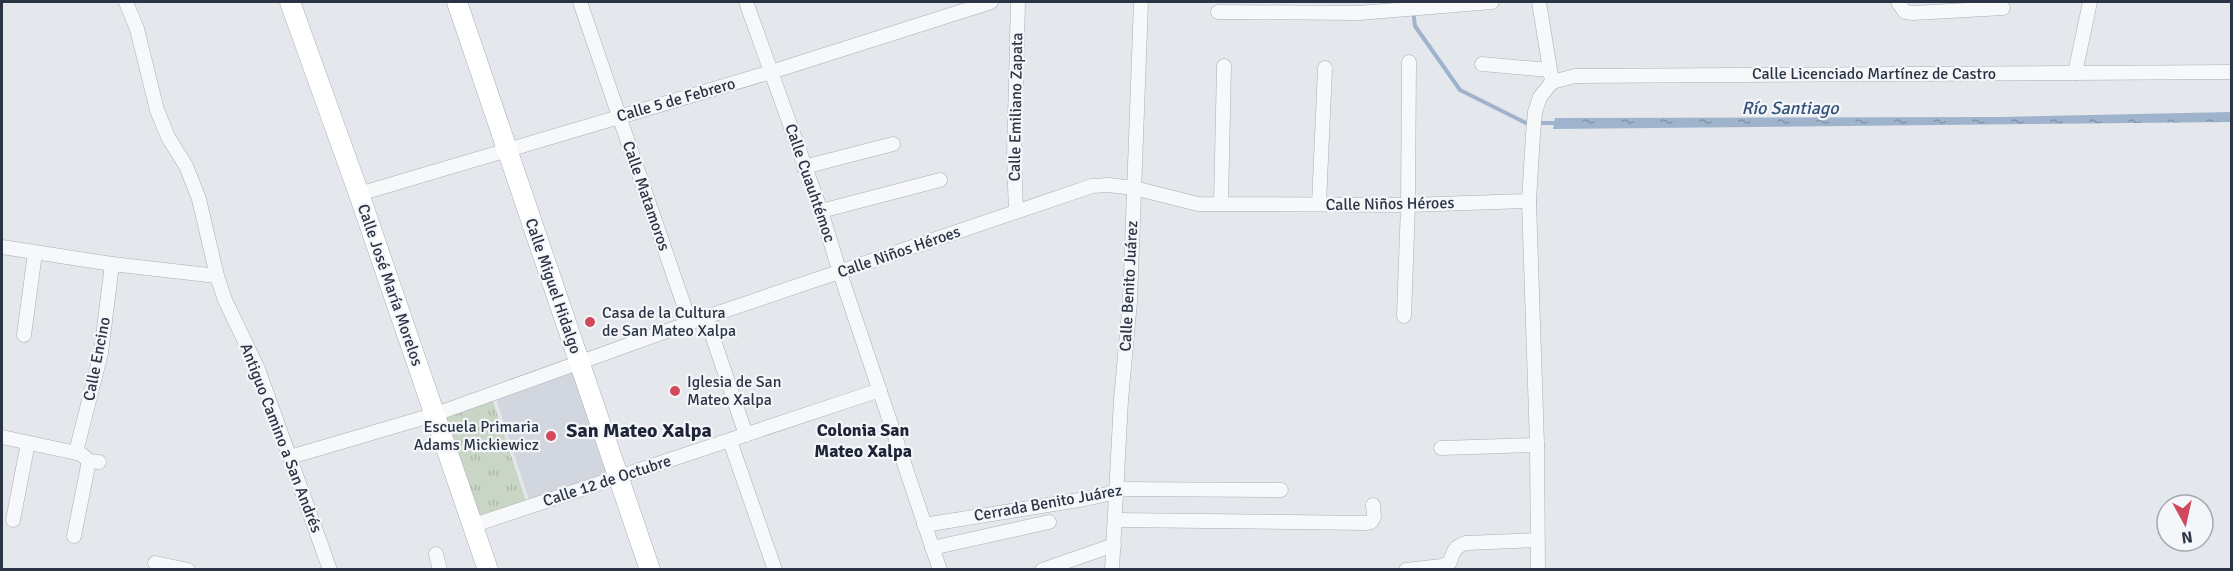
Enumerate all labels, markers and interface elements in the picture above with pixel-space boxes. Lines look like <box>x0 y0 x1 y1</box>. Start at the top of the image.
street label: Calle Emiliano Zapata <box>1005 32 1027 182</box>
street label: Calle Licenciado Martínez de Castro <box>1752 64 1996 84</box>
street label: Calle 5 de Febrero <box>614 74 738 126</box>
water label: Río Santiago <box>1741 97 1840 119</box>
street label: Calle Cuauhtémoc <box>780 121 840 245</box>
street label: Calle Matamoros <box>618 138 674 254</box>
street label: Calle Niños Héroes <box>1325 193 1455 215</box>
street label: Calle José María Morelos <box>353 201 427 369</box>
street label: Calle Miguel Hidalgo <box>520 216 586 356</box>
street label: Calle Benito Juárez <box>1116 220 1142 352</box>
street label: Calle Niños Héroes <box>835 222 963 282</box>
place label: Casa de la Cultura de San Mateo Xalpa <box>602 303 736 341</box>
street label: Calle Encino <box>79 315 115 403</box>
marker: Casa de la Cultura de San Mateo Xalpa <box>583 315 597 329</box>
street label: Antiguo Camino a San Andrés <box>236 340 326 536</box>
place label: Iglesia de San Mateo Xalpa <box>687 372 781 410</box>
marker: Iglesia de San Mateo Xalpa <box>668 384 682 398</box>
place label: Escuela Primaria Adams Mickiewicz <box>414 417 539 455</box>
district label: San Mateo Xalpa <box>566 418 712 443</box>
district label: Colonia San Mateo Xalpa <box>814 419 912 462</box>
marker: Escuela Primaria Adams Mickiewicz <box>544 429 558 443</box>
street label: Calle 12 de Octubre <box>540 451 674 511</box>
street label: Cerrada Benito Juárez <box>972 480 1124 526</box>
north arrow <box>2155 493 2215 553</box>
text: N <box>2180 526 2194 548</box>

